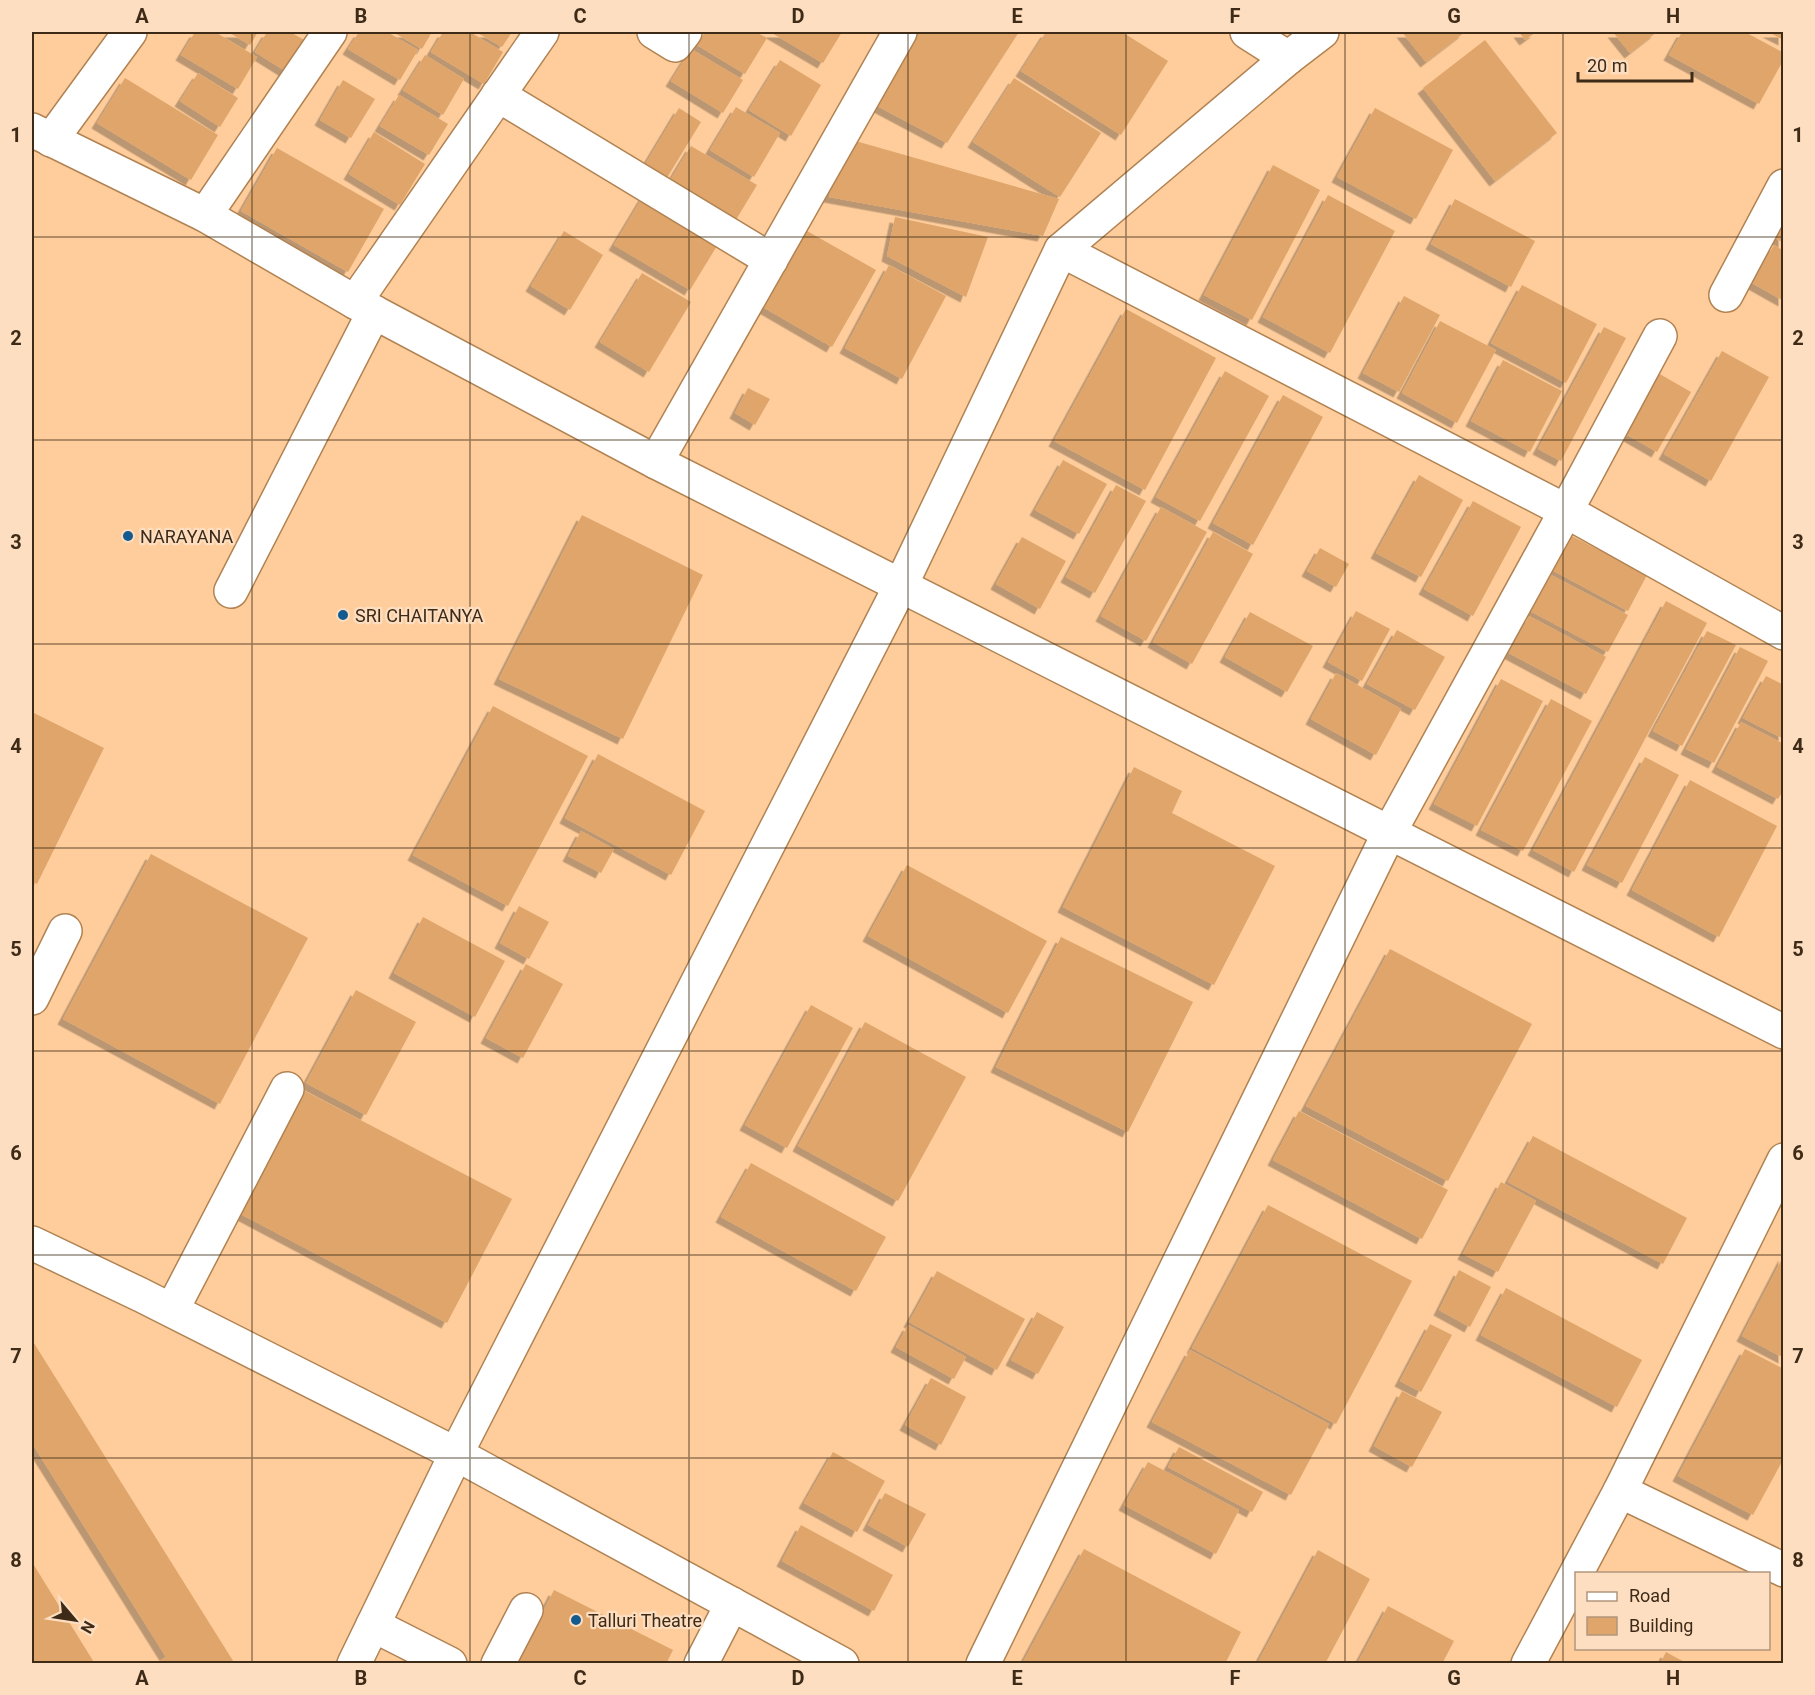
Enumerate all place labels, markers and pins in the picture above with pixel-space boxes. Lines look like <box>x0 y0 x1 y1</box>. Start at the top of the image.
place label: NARAYANA <box>140 526 233 547</box>
marker: NARAYANA <box>121 529 135 543</box>
place label: SRI CHAITANYA <box>355 605 484 626</box>
marker: SRI CHAITANYA <box>336 608 350 622</box>
place label: Talluri Theatre <box>588 1610 702 1631</box>
marker: Talluri Theatre <box>569 1613 583 1627</box>

